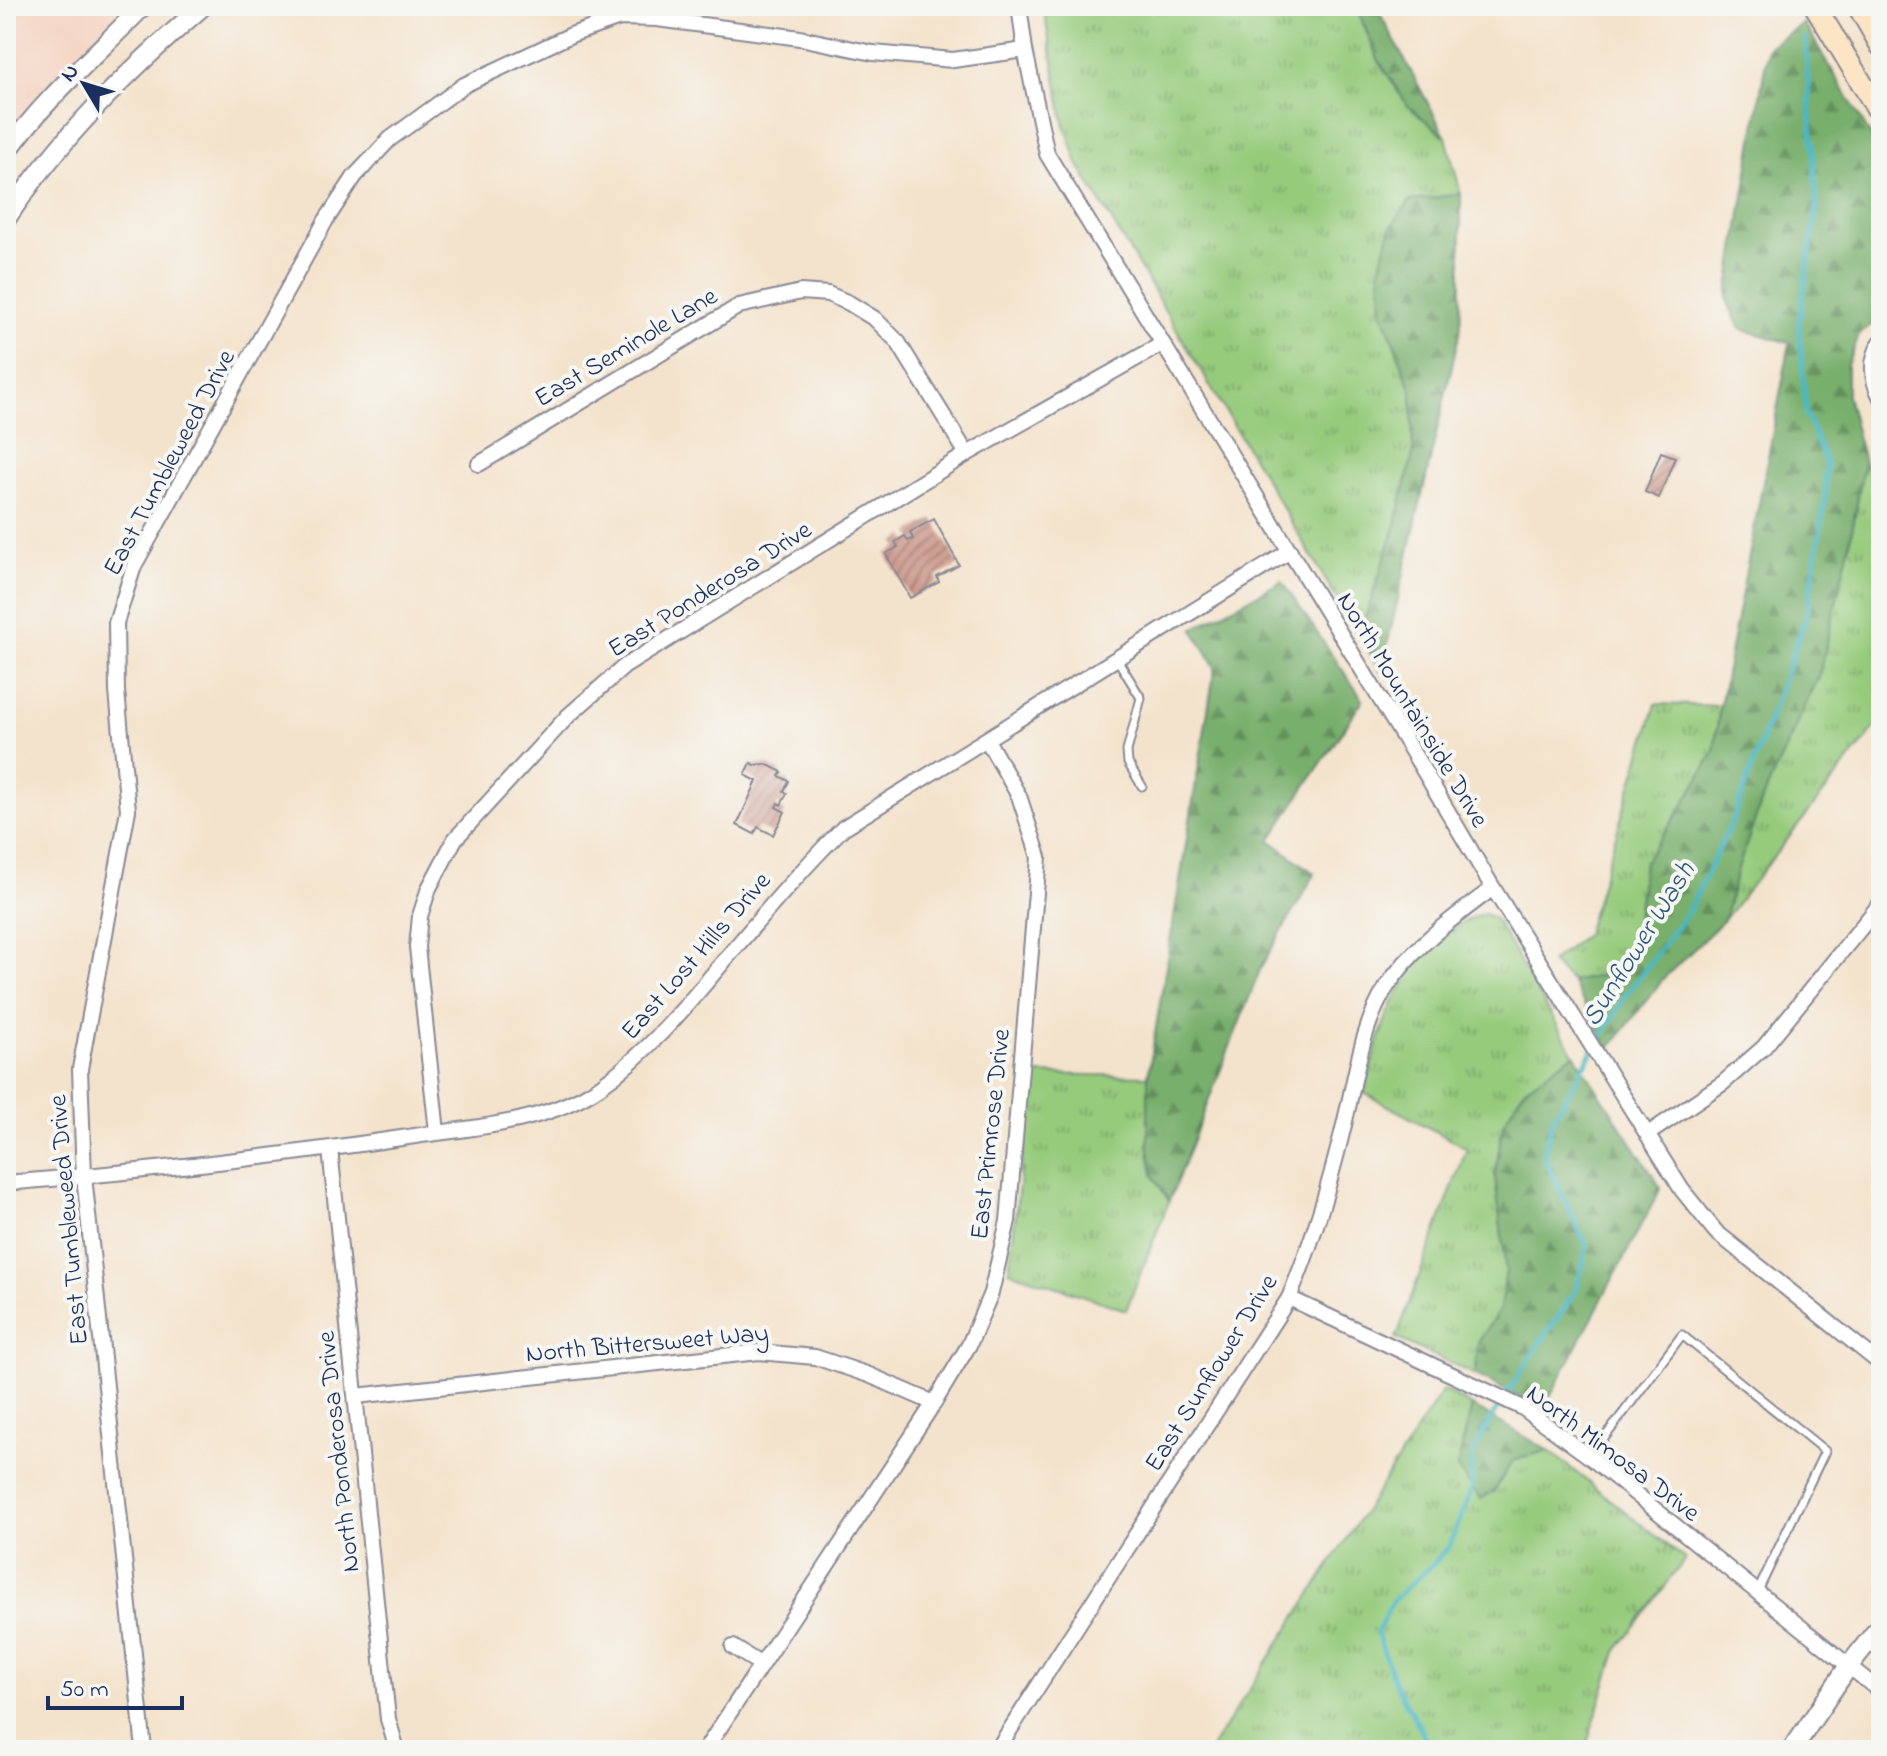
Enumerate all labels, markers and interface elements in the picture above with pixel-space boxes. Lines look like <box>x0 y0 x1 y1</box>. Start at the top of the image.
north arrow <box>44 44 124 124</box>
text: N <box>53 58 88 89</box>
street label: East Seminole Lane <box>528 279 726 418</box>
street label: East Tumbleweed Drive <box>95 343 247 583</box>
street label: East Ponderosa Drive <box>601 512 820 669</box>
street label: North Mountainside Drive <box>1326 586 1497 836</box>
water label: Sunflower Wash <box>1573 854 1707 1035</box>
street label: East Lost Hills Drive <box>613 864 782 1050</box>
street label: East Primrose Drive <box>962 1027 1022 1242</box>
street label: East Tumbleweed Drive <box>40 1093 100 1347</box>
street label: East Sunflower Drive <box>1136 1267 1289 1480</box>
street label: North Bittersweet Way <box>524 1315 770 1375</box>
street label: North Ponderosa Drive <box>308 1329 372 1574</box>
street label: North Mimosa Drive <box>1517 1376 1707 1533</box>
scale bar <box>48 1660 182 1710</box>
text: 50 m <box>60 1673 109 1708</box>

